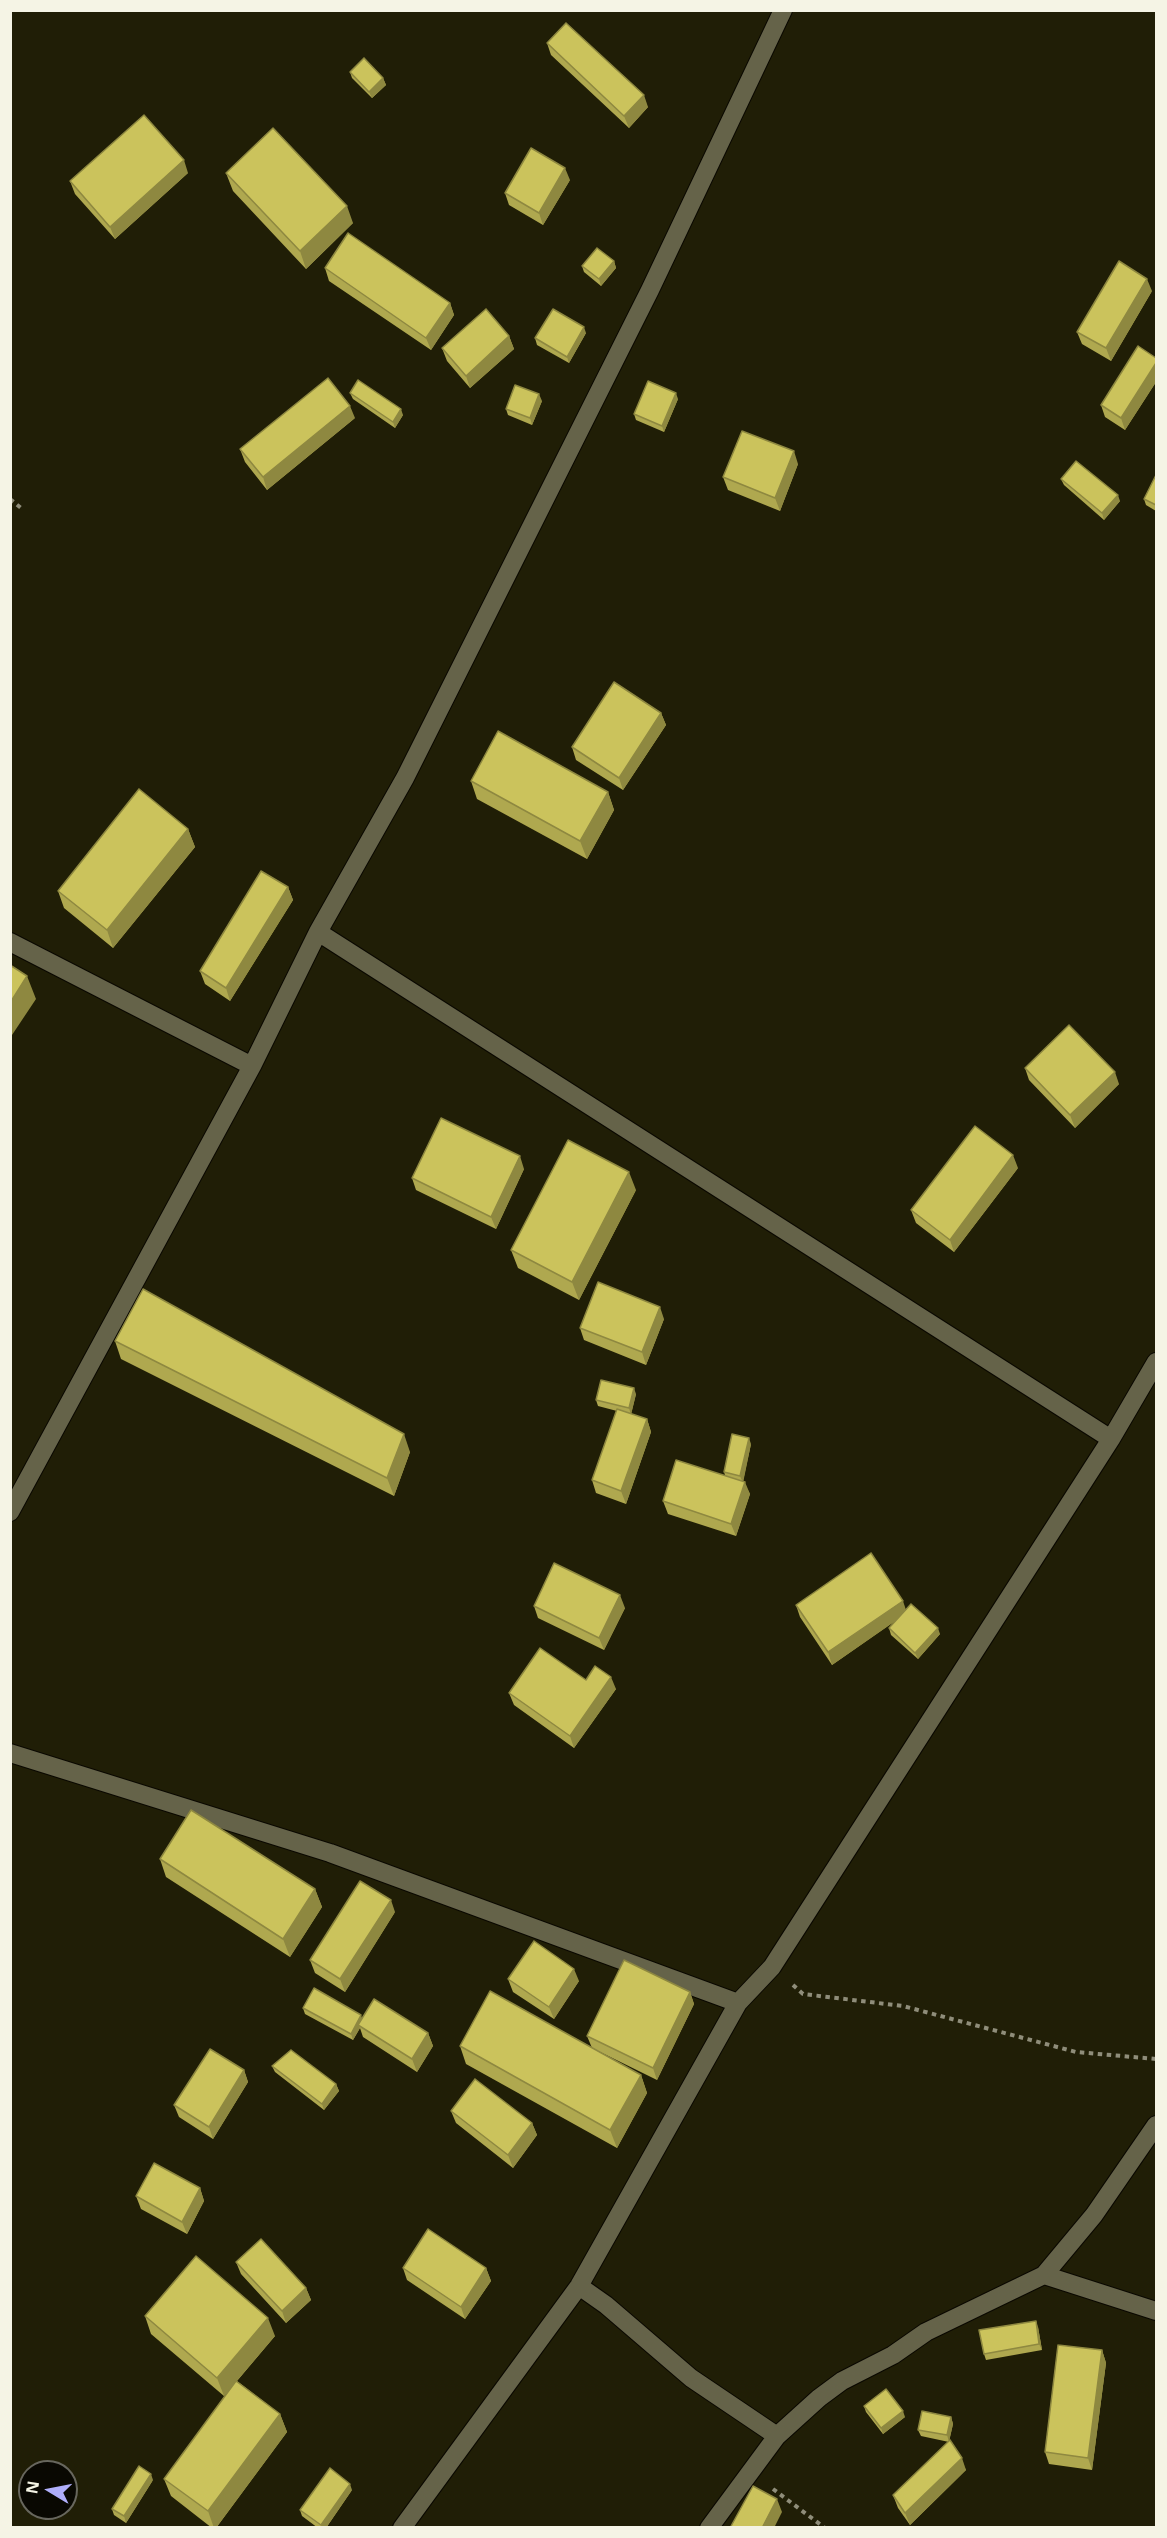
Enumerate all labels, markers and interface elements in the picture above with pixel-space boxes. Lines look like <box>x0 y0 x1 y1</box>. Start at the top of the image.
north arrow <box>18 2460 78 2520</box>
text: N <box>20 2479 44 2496</box>

